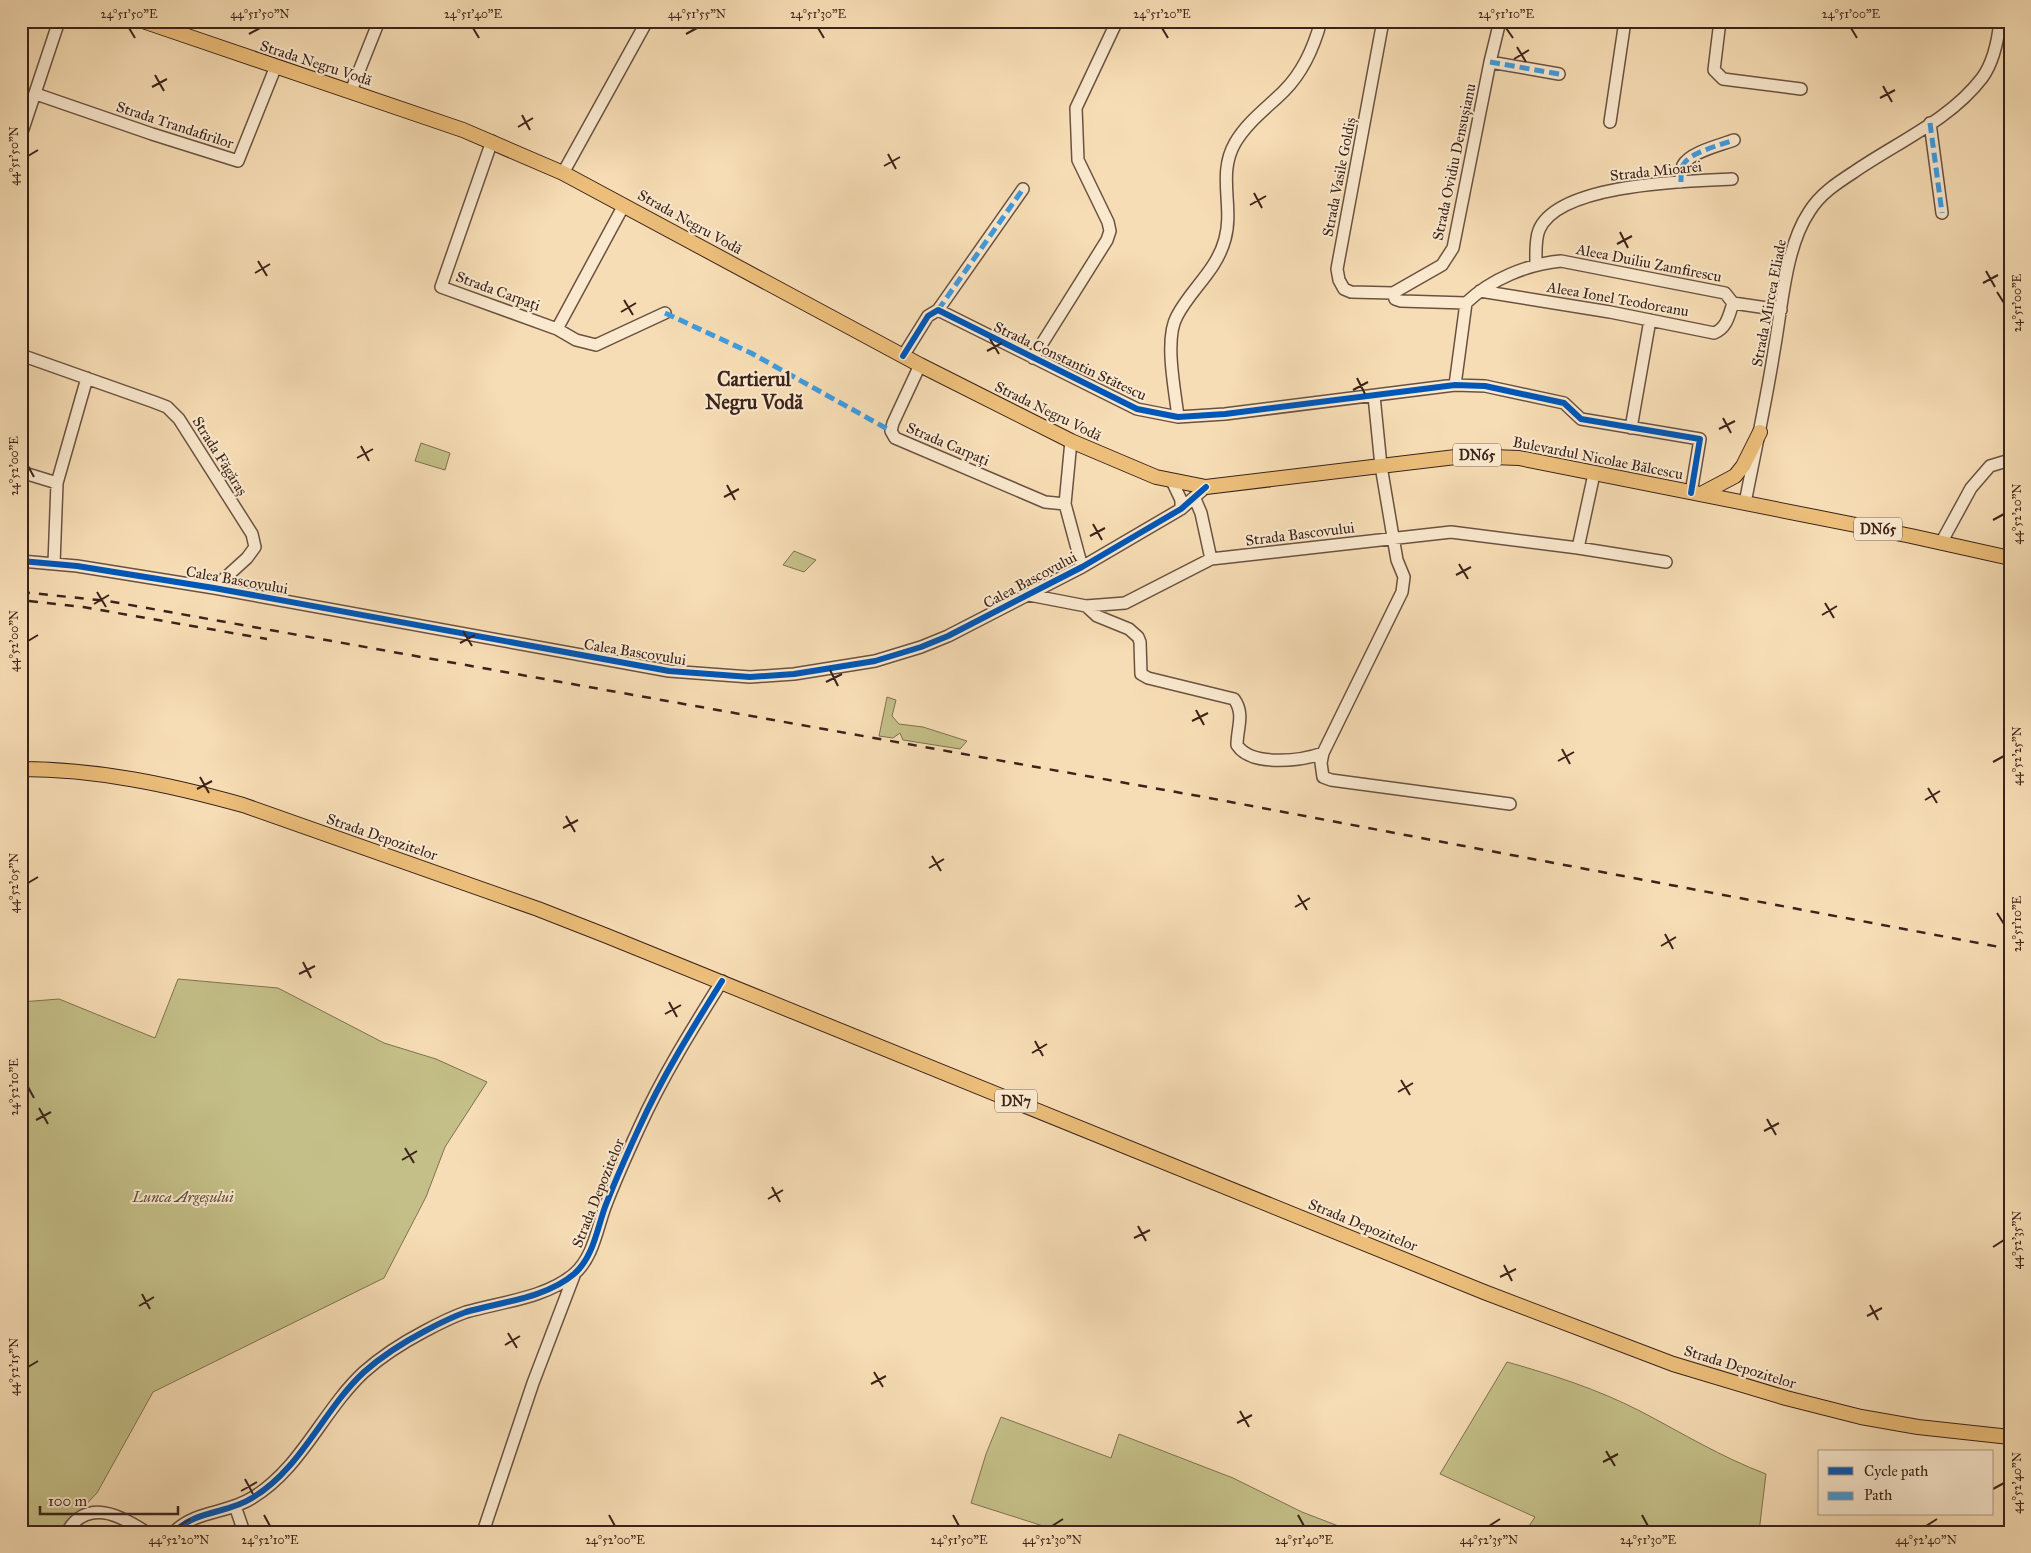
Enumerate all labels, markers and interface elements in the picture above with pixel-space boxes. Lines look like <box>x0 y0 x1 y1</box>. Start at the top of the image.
text: 24°51'50"E <box>101 7 158 21</box>
text: 44°51'50"N <box>230 7 290 21</box>
text: 24°51'40"E <box>444 7 502 21</box>
text: 44°51'55"N <box>668 7 726 21</box>
text: 24°51'30"E <box>790 7 847 21</box>
text: 24°51'20"E <box>1133 7 1191 21</box>
text: 24°51'10"E <box>1478 7 1534 21</box>
text: 24°51'00"E <box>1822 7 1881 21</box>
street label: Strada Negru Vodă <box>258 36 375 90</box>
street label: Strada Ovidiu Densușianu <box>1429 82 1479 242</box>
street label: Strada Trandafirilor <box>114 98 236 153</box>
street label: Strada Vasile Goldiș <box>1319 116 1359 238</box>
text: 44°51'50"N <box>7 126 21 186</box>
street label: Strada Mioarei <box>1609 157 1703 185</box>
street label: Strada Negru Vodă <box>635 186 746 258</box>
street label: Strada Mircea Eliade <box>1748 238 1790 368</box>
street label: Aleea Duiliu Zamfirescu <box>1574 240 1723 286</box>
street label: Strada Carpați <box>453 267 543 315</box>
text: 24°51'00"E <box>2010 273 2024 332</box>
street label: Aleea Ionel Teodoreanu <box>1545 277 1690 320</box>
street label: Strada Constantin Stătescu <box>991 318 1149 404</box>
district label: Cartierul Negru Vodă <box>705 367 804 415</box>
street label: Strada Negru Vodă <box>992 377 1105 445</box>
street label: Strada Făgăraș <box>189 413 251 499</box>
street label: Strada Carpați <box>904 418 992 470</box>
street label: Bulevardul Nicolae Bălcescu <box>1511 433 1685 483</box>
text: 24°52'00"E <box>7 436 21 496</box>
road number: DN65 <box>1453 444 1501 466</box>
text: 44°52'20"N <box>2010 484 2024 544</box>
street label: Strada Bascovului <box>1244 518 1356 550</box>
road number: DN65 <box>1854 518 1902 540</box>
street label: Calea Bascovului <box>980 548 1080 612</box>
street label: Calea Bascovului <box>185 562 289 598</box>
text: 44°52'00"N <box>7 610 21 672</box>
street label: Calea Bascovului <box>583 635 687 669</box>
text: 44°52'25"N <box>2010 726 2024 786</box>
street label: Strada Depozitelor <box>324 810 440 865</box>
text: 44°52'05"N <box>7 853 21 913</box>
text: 24°51'10"E <box>2010 896 2024 952</box>
text: 24°52'10"E <box>7 1058 21 1116</box>
road number: DN7 <box>995 1090 1037 1112</box>
street label: Strada Depozitelor <box>568 1135 628 1250</box>
park label: Lunca Argeșului <box>131 1188 234 1206</box>
street label: Strada Depozitelor <box>1306 1195 1421 1255</box>
text: 44°52'35"N <box>2010 1211 2024 1269</box>
text: 44°52'15"N <box>7 1338 21 1396</box>
street label: Strada Depozitelor <box>1682 1341 1798 1393</box>
legend <box>1818 1450 1994 1516</box>
text: 44°52'40"N <box>2010 1452 2024 1514</box>
text: Cycle path <box>1864 1462 1929 1480</box>
scale bar <box>40 1483 178 1515</box>
text: Path <box>1864 1486 1893 1504</box>
text: 100 m <box>48 1492 88 1510</box>
text: 44°52'20"N <box>149 1533 209 1547</box>
text: 24°52'10"E <box>241 1533 299 1547</box>
text: 24°52'00"E <box>585 1533 645 1547</box>
text: 24°51'50"E <box>931 1533 988 1547</box>
text: 44°52'30"N <box>1022 1533 1082 1547</box>
text: 24°51'40"E <box>1275 1533 1333 1547</box>
text: 44°52'35"N <box>1460 1533 1518 1547</box>
text: 24°51'30"E <box>1620 1533 1677 1547</box>
text: 44°52'40"N <box>1895 1533 1957 1547</box>

